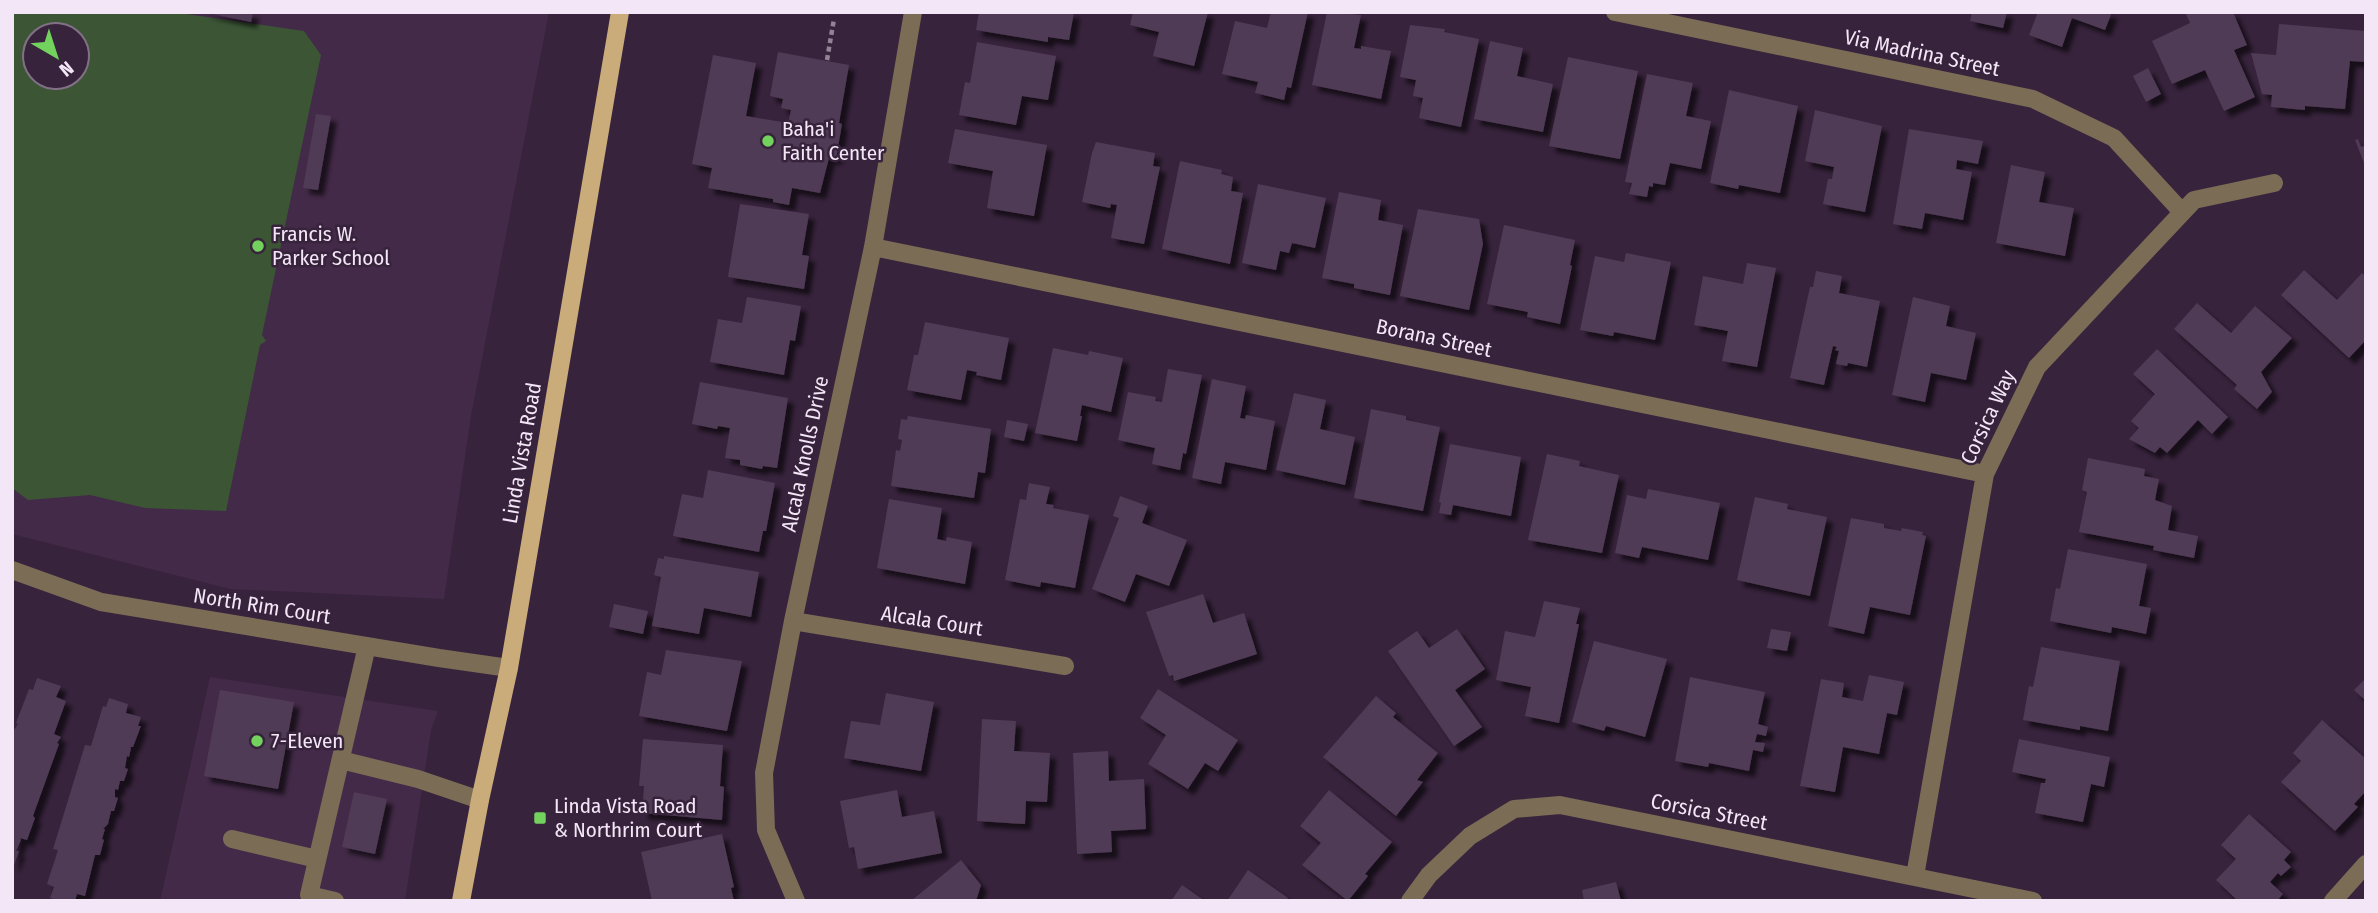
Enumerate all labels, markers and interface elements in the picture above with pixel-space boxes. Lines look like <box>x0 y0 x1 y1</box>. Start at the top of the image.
north arrow <box>21 21 91 91</box>
street label: Via Madrina Street <box>1842 24 2002 82</box>
text: N <box>55 56 78 81</box>
place label: Baha'i Faith Center <box>782 116 885 166</box>
marker: Baha'i Faith Center <box>760 133 776 149</box>
place label: Francis W. Parker School <box>272 221 390 271</box>
marker: Francis W. Parker School <box>250 238 266 254</box>
street label: Borana Street <box>1374 313 1494 363</box>
street label: Corsica Way <box>1955 365 2021 468</box>
street label: Alcala Knolls Drive <box>776 374 834 534</box>
street label: Linda Vista Road <box>497 381 547 525</box>
street label: North Rim Court <box>192 582 332 630</box>
street label: Alcala Court <box>879 600 985 642</box>
place label: 7-Eleven <box>271 728 343 754</box>
marker: 7-Eleven <box>249 733 265 749</box>
street label: Corsica Street <box>1648 788 1770 836</box>
place label: Linda Vista Road & Northrim Court <box>554 793 702 843</box>
marker: Linda Vista Road & Northrim Court <box>532 810 548 826</box>

